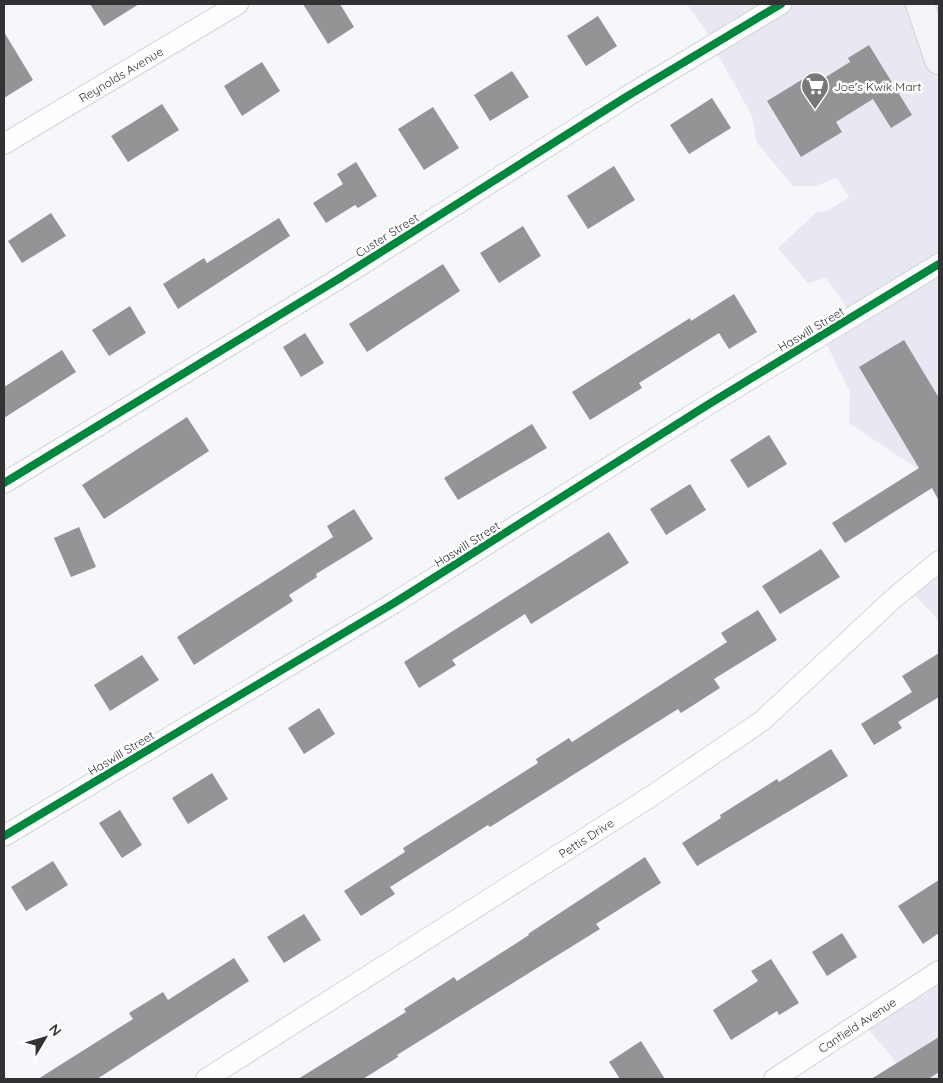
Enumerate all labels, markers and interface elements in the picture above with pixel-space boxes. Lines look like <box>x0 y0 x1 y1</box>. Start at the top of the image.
street label: Reynolds Avenue <box>76 43 166 105</box>
supermarket icon: Joe's Kwik Mart <box>800 71 830 110</box>
place label: Joe's Kwik Mart <box>834 79 921 94</box>
street label: Custer Street <box>353 210 421 260</box>
street label: Haswill Street <box>775 303 847 355</box>
street label: Haswill Street <box>431 518 503 570</box>
street label: Haswill Street <box>85 727 157 779</box>
street label: Pettis Drive <box>555 815 616 861</box>
street label: Canfield Avenue <box>815 994 899 1056</box>
north arrow <box>20 1013 70 1063</box>
text: N <box>45 1020 66 1040</box>

